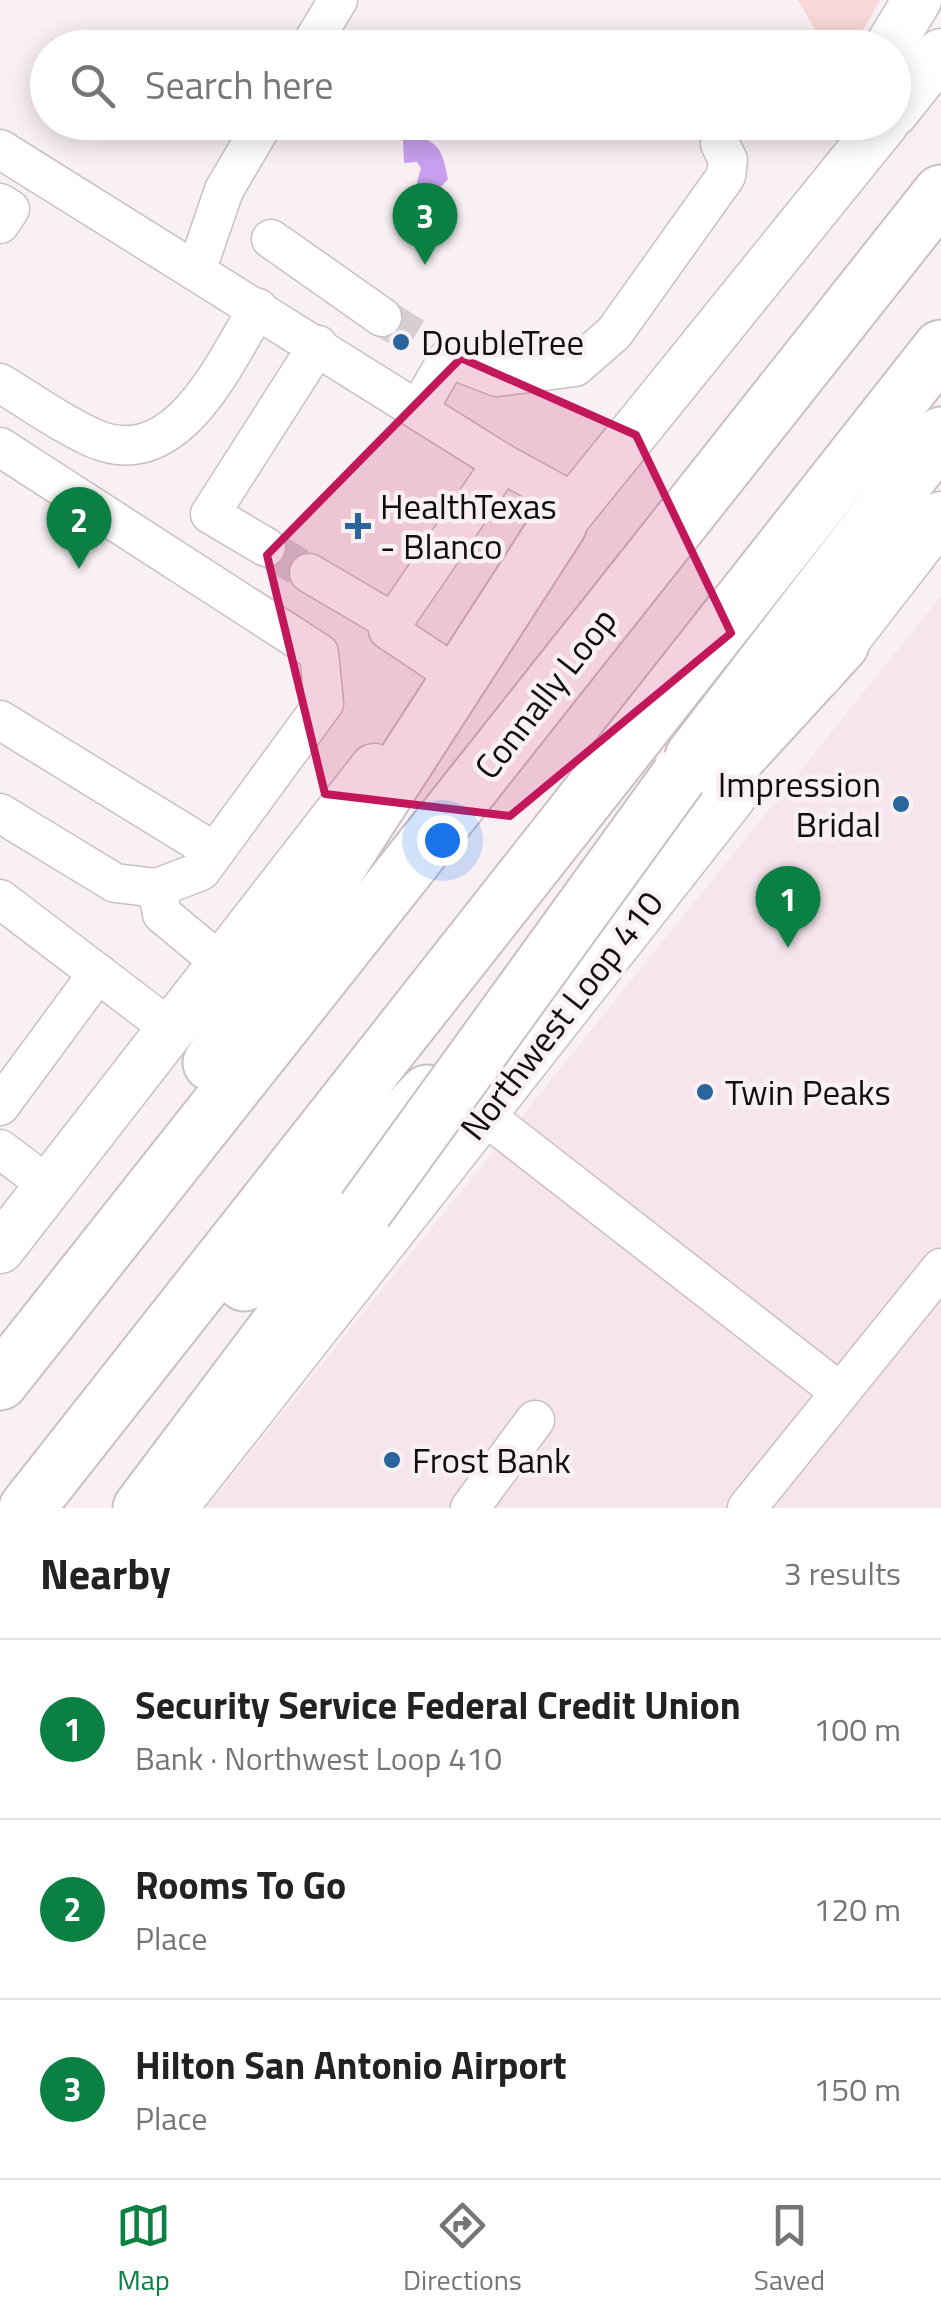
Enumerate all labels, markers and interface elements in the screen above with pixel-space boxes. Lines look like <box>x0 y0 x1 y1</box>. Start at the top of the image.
search box <box>30 30 911 140</box>
text: Search here <box>145 56 333 114</box>
icon: search <box>65 58 120 113</box>
pin: 3 <box>392 182 458 265</box>
place label: DoubleTree <box>421 315 584 369</box>
marker: DoubleTree <box>390 331 412 353</box>
place label: HealthTexas - Blanco <box>380 479 557 573</box>
pin: 2 <box>46 486 112 569</box>
marker: HealthTexas - Blanco <box>345 513 371 539</box>
street label: Connally Loop <box>461 596 629 790</box>
place label: Impression Bridal <box>718 757 881 851</box>
marker: Impression Bridal <box>890 793 912 815</box>
your location <box>417 815 468 866</box>
pin: 1 <box>756 866 820 948</box>
street label: Northwest Loop 410 <box>446 879 676 1151</box>
place label: Twin Peaks <box>725 1065 891 1119</box>
marker: Twin Peaks <box>694 1081 716 1103</box>
place label: Frost Bank <box>412 1433 571 1487</box>
marker: Frost Bank <box>381 1449 403 1471</box>
text: Nearby <box>40 1541 171 1605</box>
text: 3 results <box>784 1549 901 1597</box>
text: Security Service Federal Credit Union <box>135 1676 741 1734</box>
text: 1 <box>64 1705 81 1753</box>
text: 100 m <box>813 1705 901 1753</box>
text: Bank · Northwest Loop 410 <box>135 1734 502 1782</box>
text: Rooms To Go <box>135 1856 346 1914</box>
text: 2 <box>64 1885 81 1933</box>
text: 120 m <box>813 1885 901 1933</box>
text: Place <box>135 1914 207 1962</box>
text: Hilton San Antonio Airport <box>135 2036 567 2094</box>
text: 3 <box>64 2065 81 2113</box>
text: 150 m <box>813 2065 901 2113</box>
text: Place <box>135 2094 207 2142</box>
tab: Map <box>116 2198 171 2301</box>
tab: Directions <box>403 2198 522 2301</box>
tab: Saved <box>754 2198 825 2301</box>

